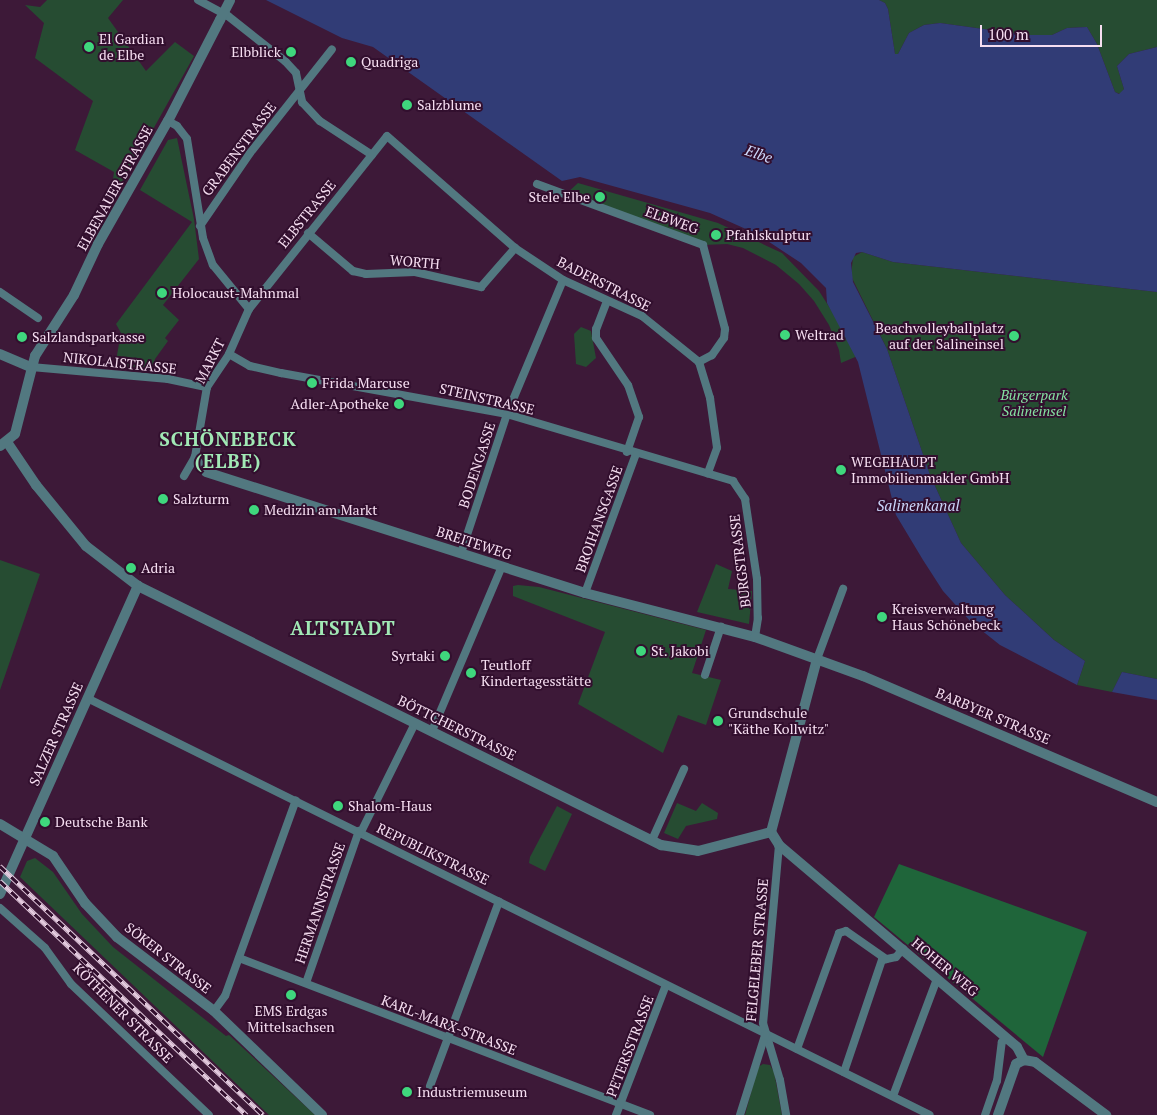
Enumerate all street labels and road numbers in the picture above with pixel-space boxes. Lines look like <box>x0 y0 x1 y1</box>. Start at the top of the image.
street label: GRABENSTRASSE <box>198 99 280 199</box>
street label: ELBENAUER STRASSE <box>74 123 156 253</box>
street label: ELBSTRASSE <box>275 177 339 251</box>
street label: ELBWEG <box>643 203 701 237</box>
street label: WORTH <box>389 251 441 273</box>
street label: BADERSTRASSE <box>554 253 654 315</box>
street label: MARKT <box>192 336 228 386</box>
street label: NIKOLAISTRASSE <box>62 349 178 377</box>
street label: STEINSTRASSE <box>438 380 536 418</box>
street label: BODENGASSE <box>455 420 499 510</box>
street label: BROIHANSGASSE <box>572 463 626 575</box>
street label: BURGSTRASSE <box>726 513 754 609</box>
street label: BREITEWEG <box>434 523 514 563</box>
street label: SALZER STRASSE <box>26 680 86 788</box>
street label: BARBYER STRASSE <box>933 684 1053 748</box>
street label: BÖTTCHERSTRASSE <box>395 692 519 764</box>
street label: REPUBLIKSTRASSE <box>374 820 492 888</box>
street label: HERMANNSTRASSE <box>291 840 349 966</box>
street label: FELGELEBER STRASSE <box>742 878 772 1022</box>
street label: SÖKER STRASSE <box>121 919 215 997</box>
street label: HOHER WEG <box>908 934 982 1000</box>
street label: KÖTHENER STRASSE <box>70 960 176 1066</box>
street label: KARL-MARX-STRASSE <box>379 991 519 1059</box>
street label: PETERSSTRASSE <box>603 993 657 1099</box>

